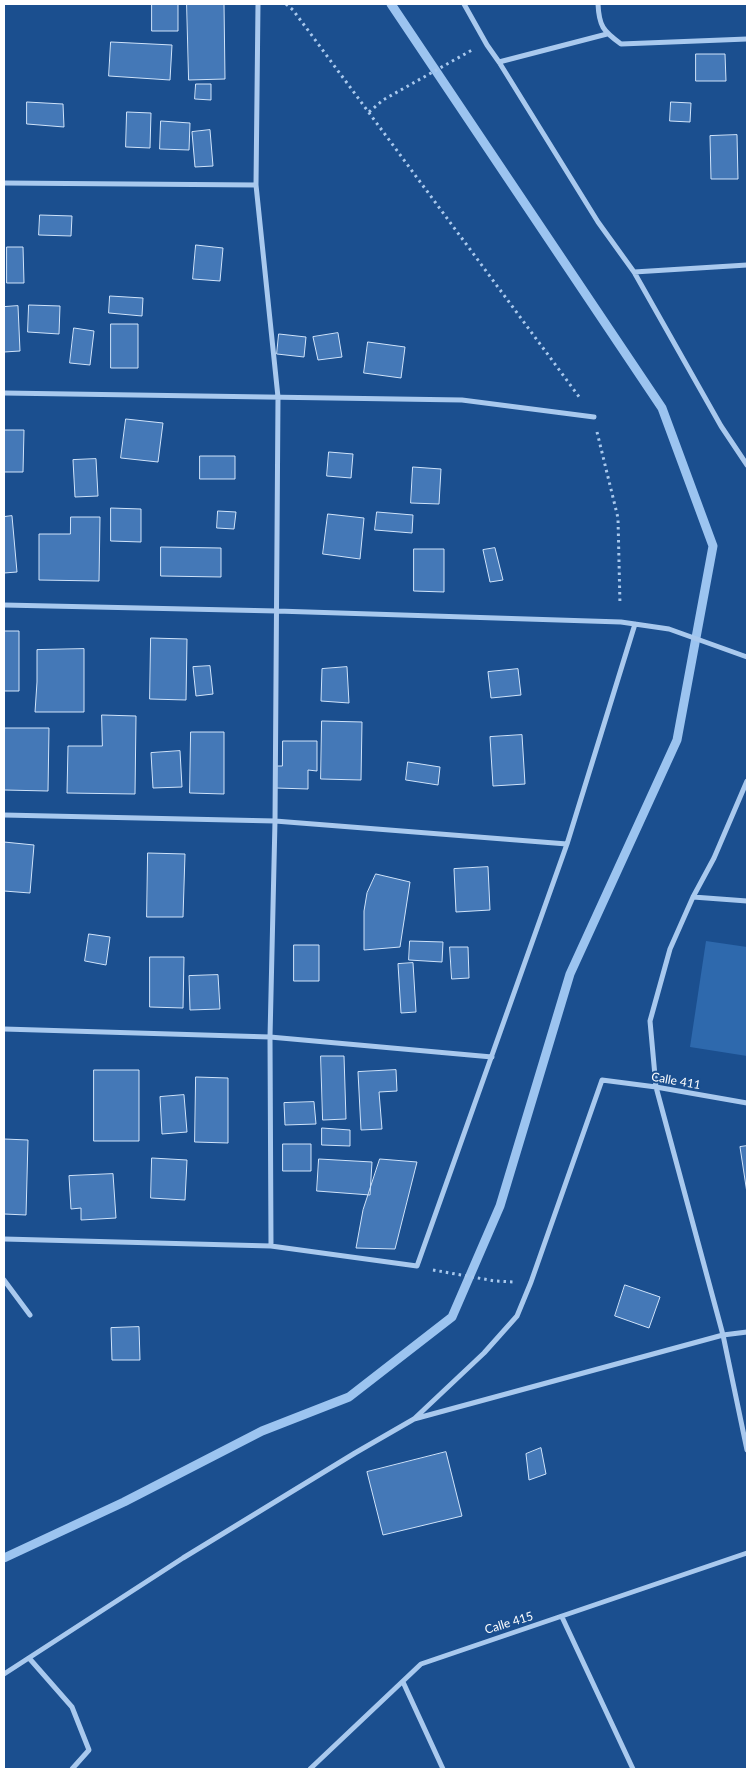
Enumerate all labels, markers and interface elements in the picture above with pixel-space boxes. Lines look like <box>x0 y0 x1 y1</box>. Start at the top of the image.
street label: Calle 411 <box>650 1070 702 1092</box>
street label: Calle 415 <box>483 1609 535 1637</box>

